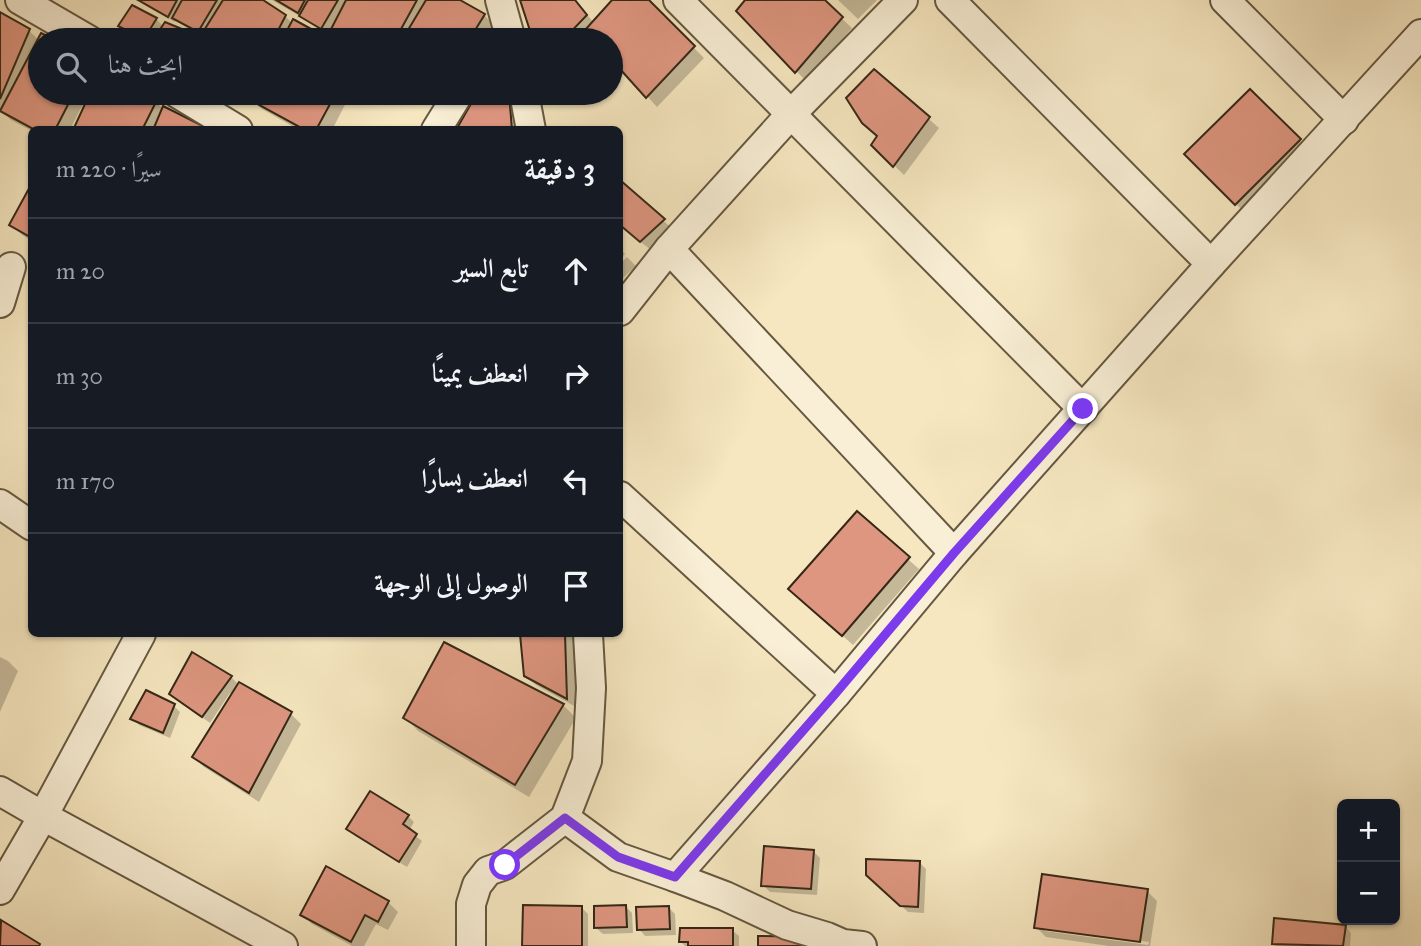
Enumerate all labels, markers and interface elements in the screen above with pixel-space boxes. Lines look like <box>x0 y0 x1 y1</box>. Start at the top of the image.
search box <box>28 28 623 105</box>
icon: search <box>52 48 90 86</box>
text: ابحث هنا <box>108 48 183 80</box>
text: 3 دقيقة <box>524 151 595 187</box>
text: سيرًا · 220 m <box>56 155 162 183</box>
text: تابع السير <box>455 252 528 284</box>
icon: ahead <box>557 252 595 290</box>
text: 20 m <box>56 257 105 285</box>
text: انعطف يمينًا <box>432 357 528 389</box>
icon: right <box>557 357 595 395</box>
text: 30 m <box>56 362 103 390</box>
route end <box>1067 393 1098 424</box>
text: انعطف يسارًا <box>421 462 528 494</box>
icon: left <box>557 462 595 500</box>
text: 170 m <box>56 467 115 495</box>
text: الوصول إلى الوجهة <box>374 567 528 599</box>
icon: arrive <box>557 567 595 605</box>
map controls <box>1337 799 1400 925</box>
button: + <box>1337 799 1400 862</box>
route start <box>489 849 520 880</box>
button: − <box>1337 862 1400 925</box>

